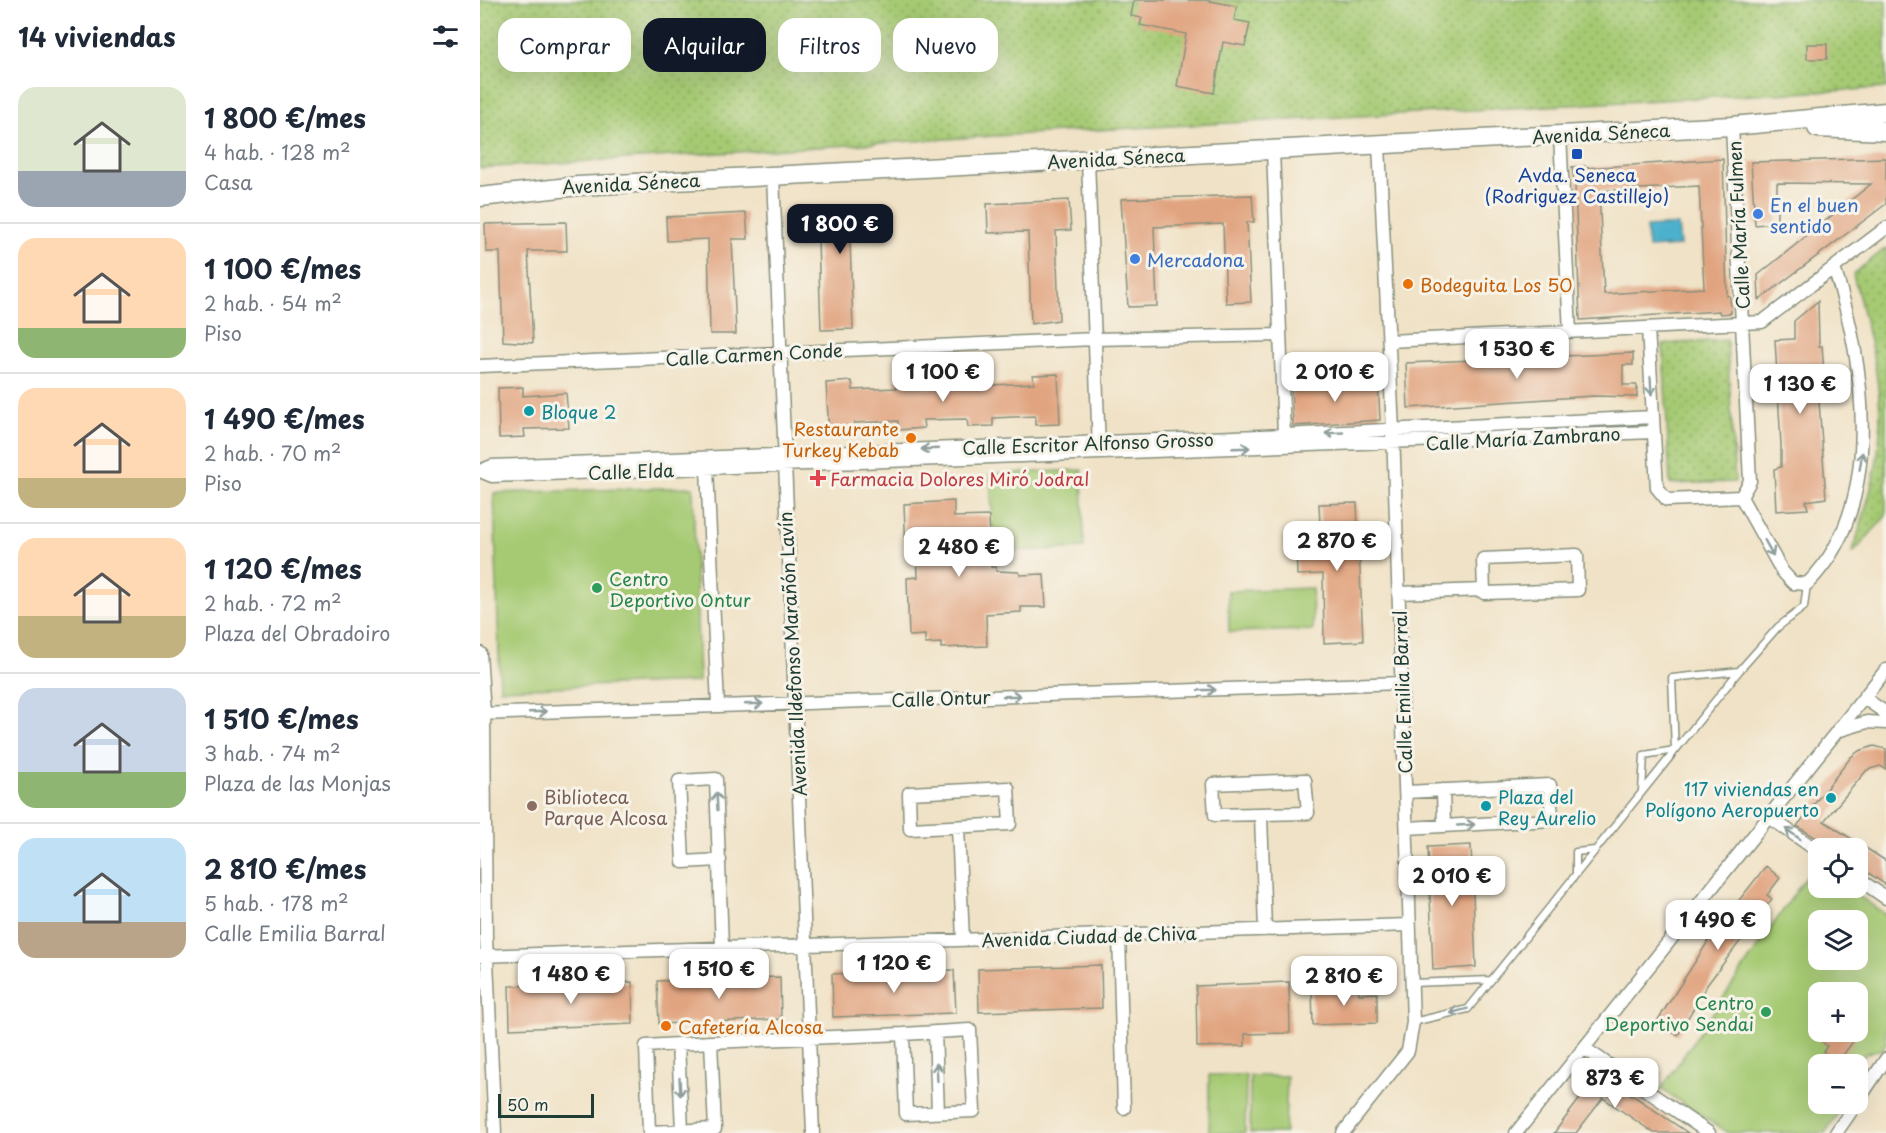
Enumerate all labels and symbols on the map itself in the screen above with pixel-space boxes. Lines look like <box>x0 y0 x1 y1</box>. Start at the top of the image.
street label: Avenida Séneca <box>1531 116 1672 150</box>
street label: Calle María Fulmen <box>1720 140 1756 310</box>
street label: Avenida Séneca <box>1046 141 1187 175</box>
marker: Avda. Seneca (Rodriguez Castillejo) <box>1570 147 1584 161</box>
place label: Avda. Seneca (Rodriguez Castillejo) <box>1485 161 1669 209</box>
street label: Avenida Séneca <box>561 166 702 200</box>
place label: En el buen sentido <box>1770 191 1859 239</box>
pin: 1 800 € <box>785 204 895 255</box>
marker: En el buen sentido <box>1751 207 1765 221</box>
place label: Mercadona <box>1147 246 1245 273</box>
marker: Mercadona <box>1128 252 1142 266</box>
place label: Bodeguita Los 50 <box>1420 271 1572 298</box>
marker: Bodeguita Los 50 <box>1401 277 1415 291</box>
pin: 1 530 € <box>1462 329 1572 380</box>
street label: Calle Carmen Conde <box>665 336 844 372</box>
pin: 1 100 € <box>888 352 998 403</box>
pin: 2 010 € <box>1280 352 1390 403</box>
pin: 1 130 € <box>1745 364 1855 415</box>
one-way arrow <box>1646 376 1657 395</box>
place label: Bloque 2 <box>541 398 617 425</box>
marker: Bloque 2 <box>522 404 536 418</box>
place label: Restaurante Turkey Kebab <box>782 415 899 463</box>
street label: Calle María Zambrano <box>1425 419 1621 457</box>
street label: Calle Escritor Alfonso Grosso <box>962 425 1214 461</box>
one-way arrow <box>1325 427 1345 438</box>
marker: Restaurante Turkey Kebab <box>904 431 918 445</box>
one-way arrow <box>920 443 940 454</box>
one-way arrow <box>1230 443 1250 454</box>
one-way arrow <box>1856 451 1867 471</box>
street label: Calle Elda <box>588 456 674 486</box>
place label: Farmacia Dolores Miró Jodral <box>830 465 1089 492</box>
marker: Farmacia Dolores Miró Jodral <box>811 471 825 485</box>
street label: Avenida Ildefonso Marañón Lavín <box>771 511 813 797</box>
pin: 2 870 € <box>1282 521 1392 572</box>
pin: 2 480 € <box>904 527 1014 578</box>
one-way arrow <box>1763 539 1775 556</box>
place label: Centro Deportivo Ontur <box>609 565 751 613</box>
marker: Centro Deportivo Ontur <box>590 581 604 595</box>
street label: Calle Emilia Barral <box>1386 610 1418 774</box>
street label: Calle Ontur <box>891 683 992 713</box>
one-way arrow <box>1197 684 1217 695</box>
one-way arrow <box>1002 690 1022 701</box>
one-way arrow <box>744 699 764 710</box>
one-way arrow <box>528 706 548 718</box>
place label: 117 viviendas en Polígono Aeropuerto <box>1645 775 1819 823</box>
place label: Biblioteca Parque Alcosa <box>544 783 668 831</box>
place label: Plaza del Rey Aurelio <box>1498 783 1596 831</box>
marker: 117 viviendas en Polígono Aeropuerto <box>1824 791 1838 805</box>
one-way arrow <box>712 792 723 812</box>
marker: Biblioteca Parque Alcosa <box>525 799 539 813</box>
marker: Plaza del Rey Aurelio <box>1479 799 1493 813</box>
one-way arrow <box>1455 819 1475 830</box>
one-way arrow <box>1786 828 1802 840</box>
pin: 2 010 € <box>1397 856 1507 907</box>
pin: 1 490 € <box>1663 900 1773 951</box>
street label: Avenida Ciudad de Chiva <box>981 919 1198 953</box>
pin: 1 120 € <box>839 943 949 994</box>
pin: 1 510 € <box>664 949 774 1000</box>
pin: 1 480 € <box>516 954 626 1005</box>
pin: 2 810 € <box>1289 956 1399 1007</box>
place label: Centro Deportivo Sendai <box>1604 989 1754 1037</box>
marker: Centro Deportivo Sendai <box>1759 1005 1773 1019</box>
one-way arrow <box>1449 1006 1468 1017</box>
place label: Cafetería Alcosa <box>678 1013 824 1040</box>
marker: Cafetería Alcosa <box>659 1019 673 1033</box>
pin: 873 € <box>1573 1058 1657 1109</box>
one-way arrow <box>931 1063 942 1083</box>
one-way arrow <box>675 1077 686 1097</box>
scale bar <box>498 1091 594 1118</box>

